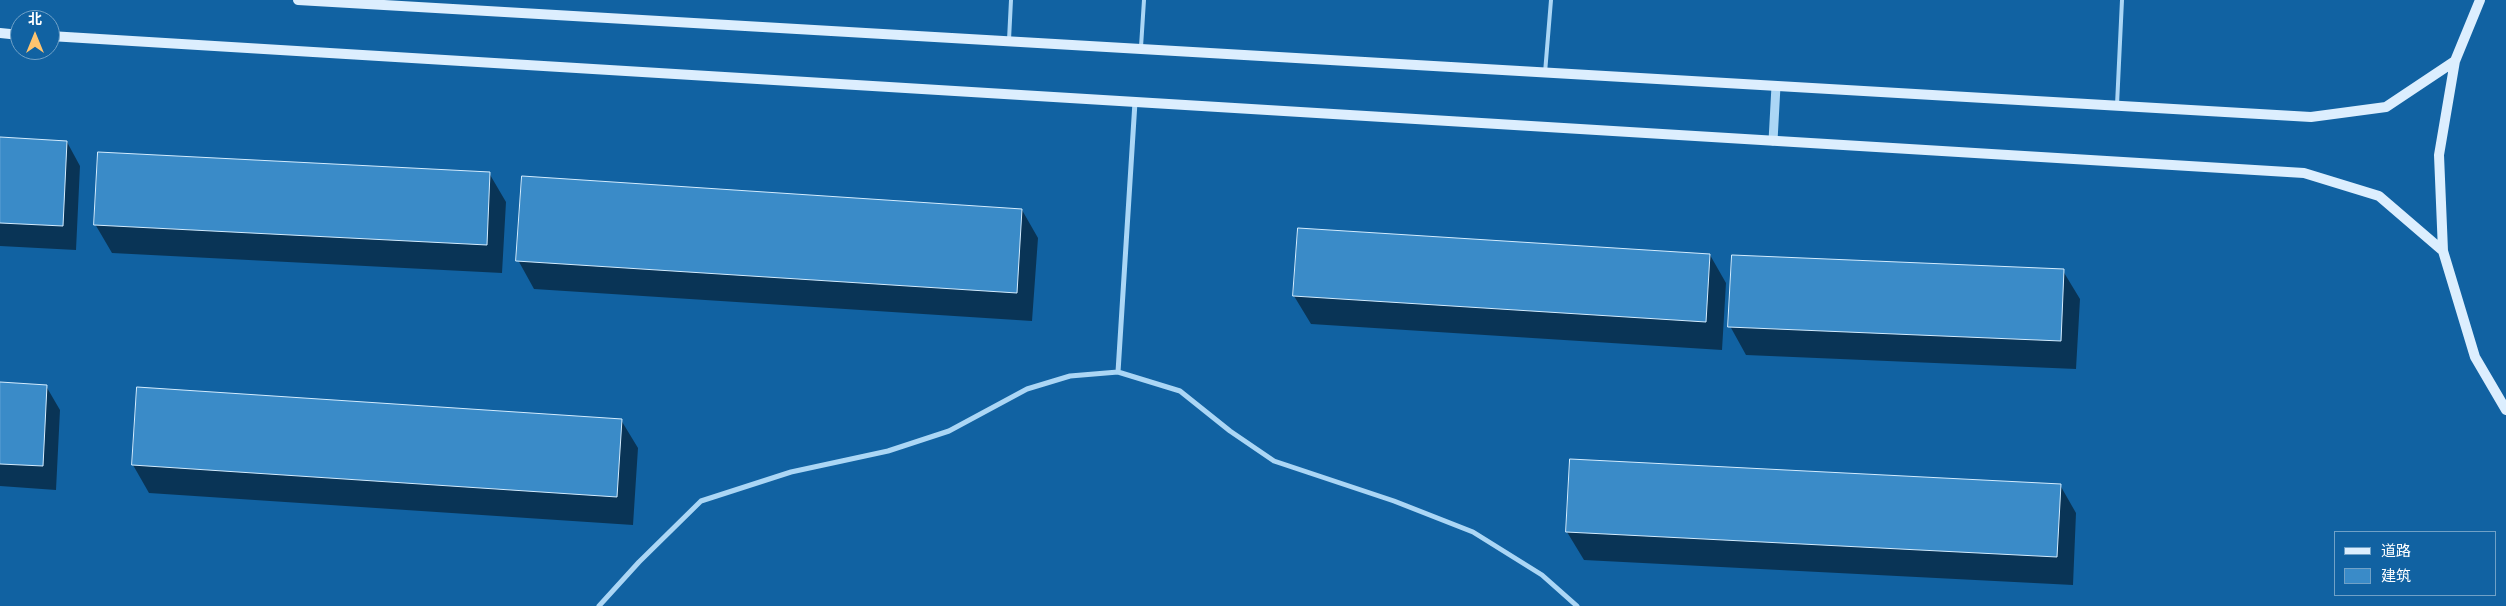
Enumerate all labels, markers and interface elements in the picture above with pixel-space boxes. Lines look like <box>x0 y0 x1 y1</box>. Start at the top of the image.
north arrow <box>10 10 60 60</box>
text: 北 <box>28 12 42 29</box>
legend <box>2334 531 2496 596</box>
text: 道路 <box>2381 543 2411 562</box>
text: 建筑 <box>2381 568 2411 587</box>

